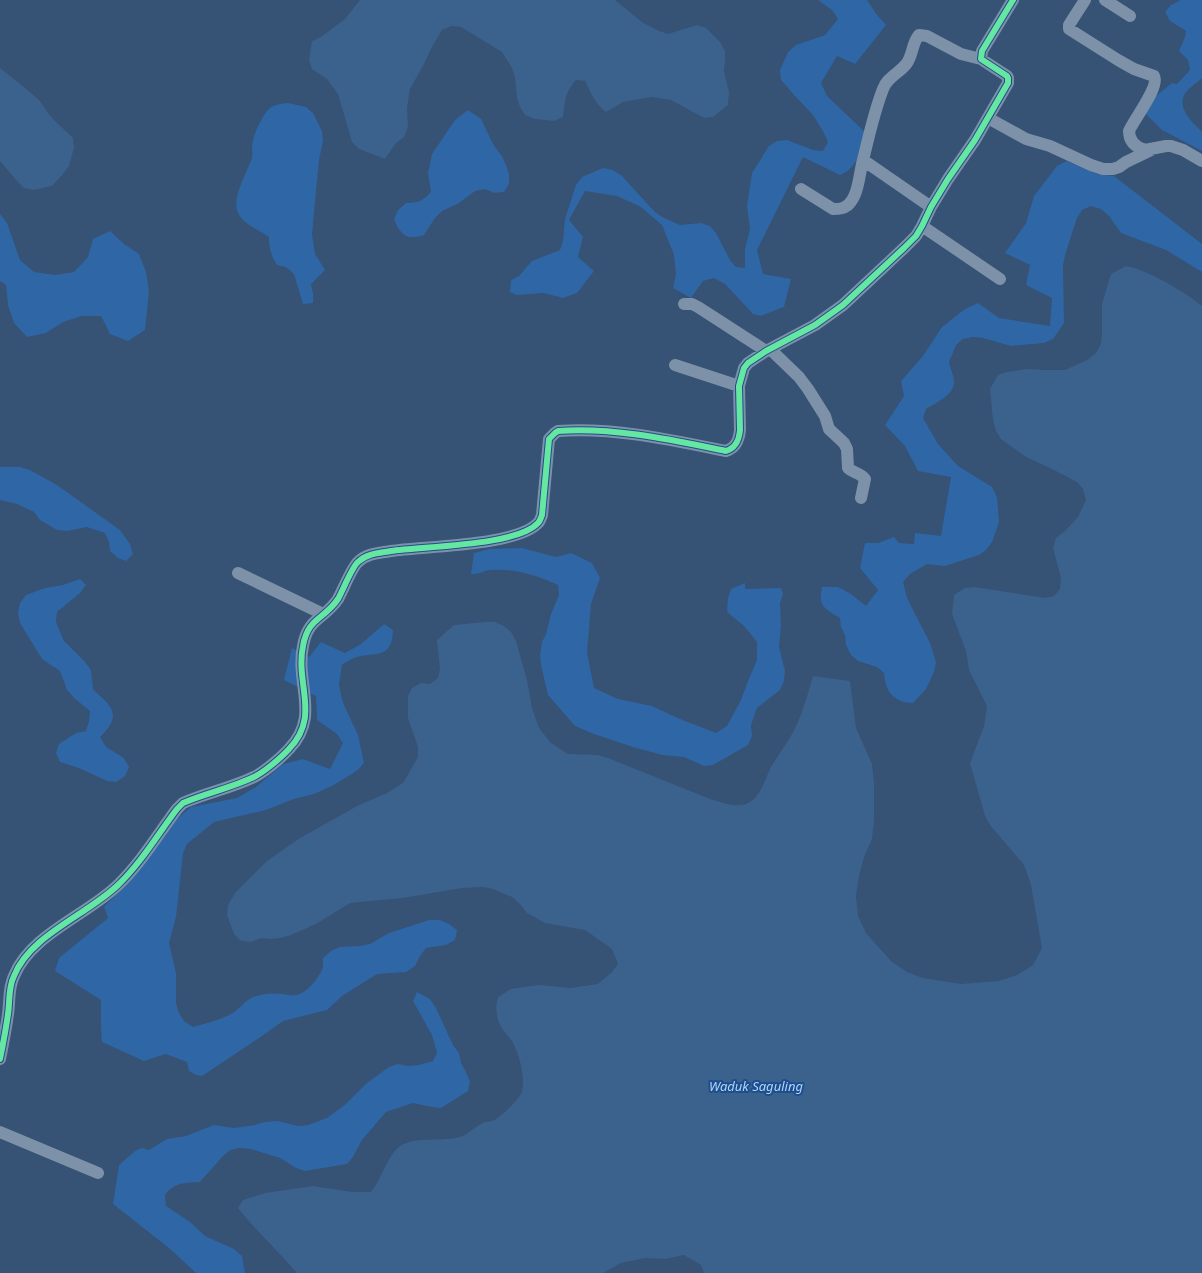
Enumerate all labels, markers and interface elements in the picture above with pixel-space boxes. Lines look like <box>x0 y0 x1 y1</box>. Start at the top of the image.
water label: Waduk Saguling <box>709 1077 803 1095</box>

